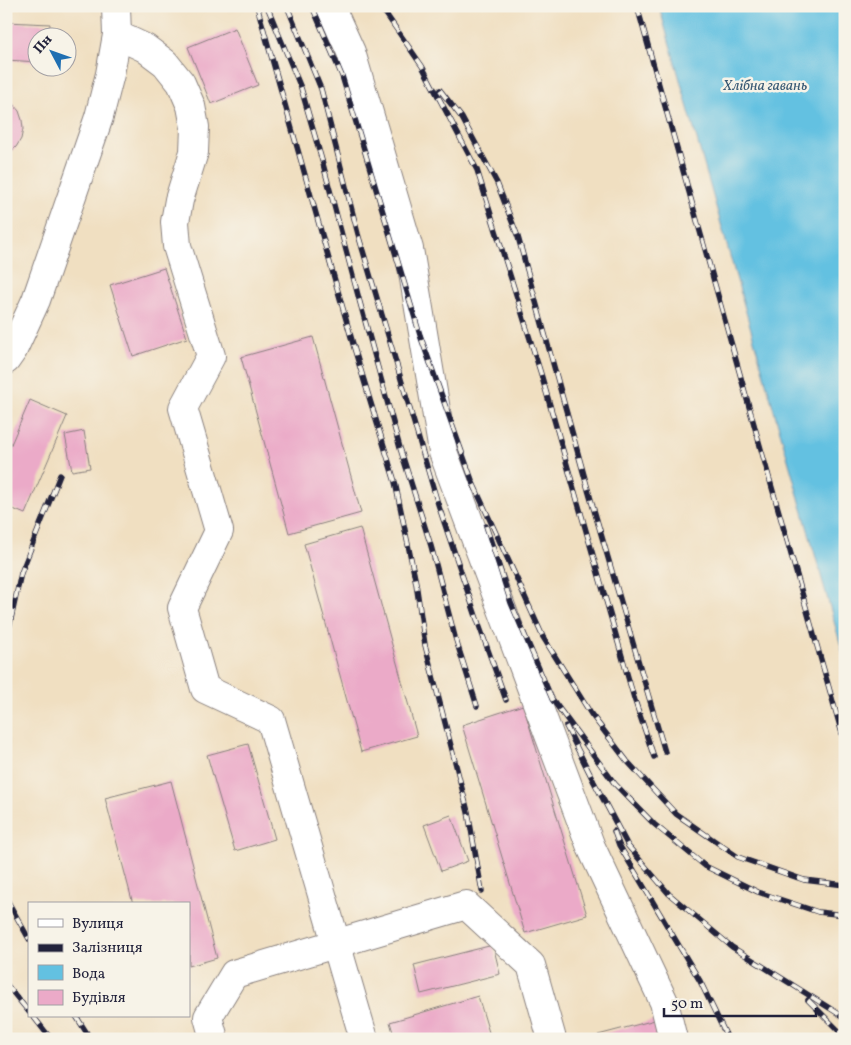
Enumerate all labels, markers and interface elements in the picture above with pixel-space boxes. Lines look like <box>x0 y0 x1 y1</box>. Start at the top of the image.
north arrow <box>28 28 78 78</box>
text: Пн <box>30 31 57 58</box>
water label: Хлібна гавань <box>722 76 807 97</box>
legend <box>28 902 190 1018</box>
text: Вулиця <box>72 914 124 935</box>
text: Залізниця <box>72 938 143 959</box>
text: Вода <box>72 964 105 985</box>
scale bar <box>664 985 816 1017</box>
text: Будівля <box>72 988 126 1009</box>
text: 50 m <box>671 994 703 1015</box>

